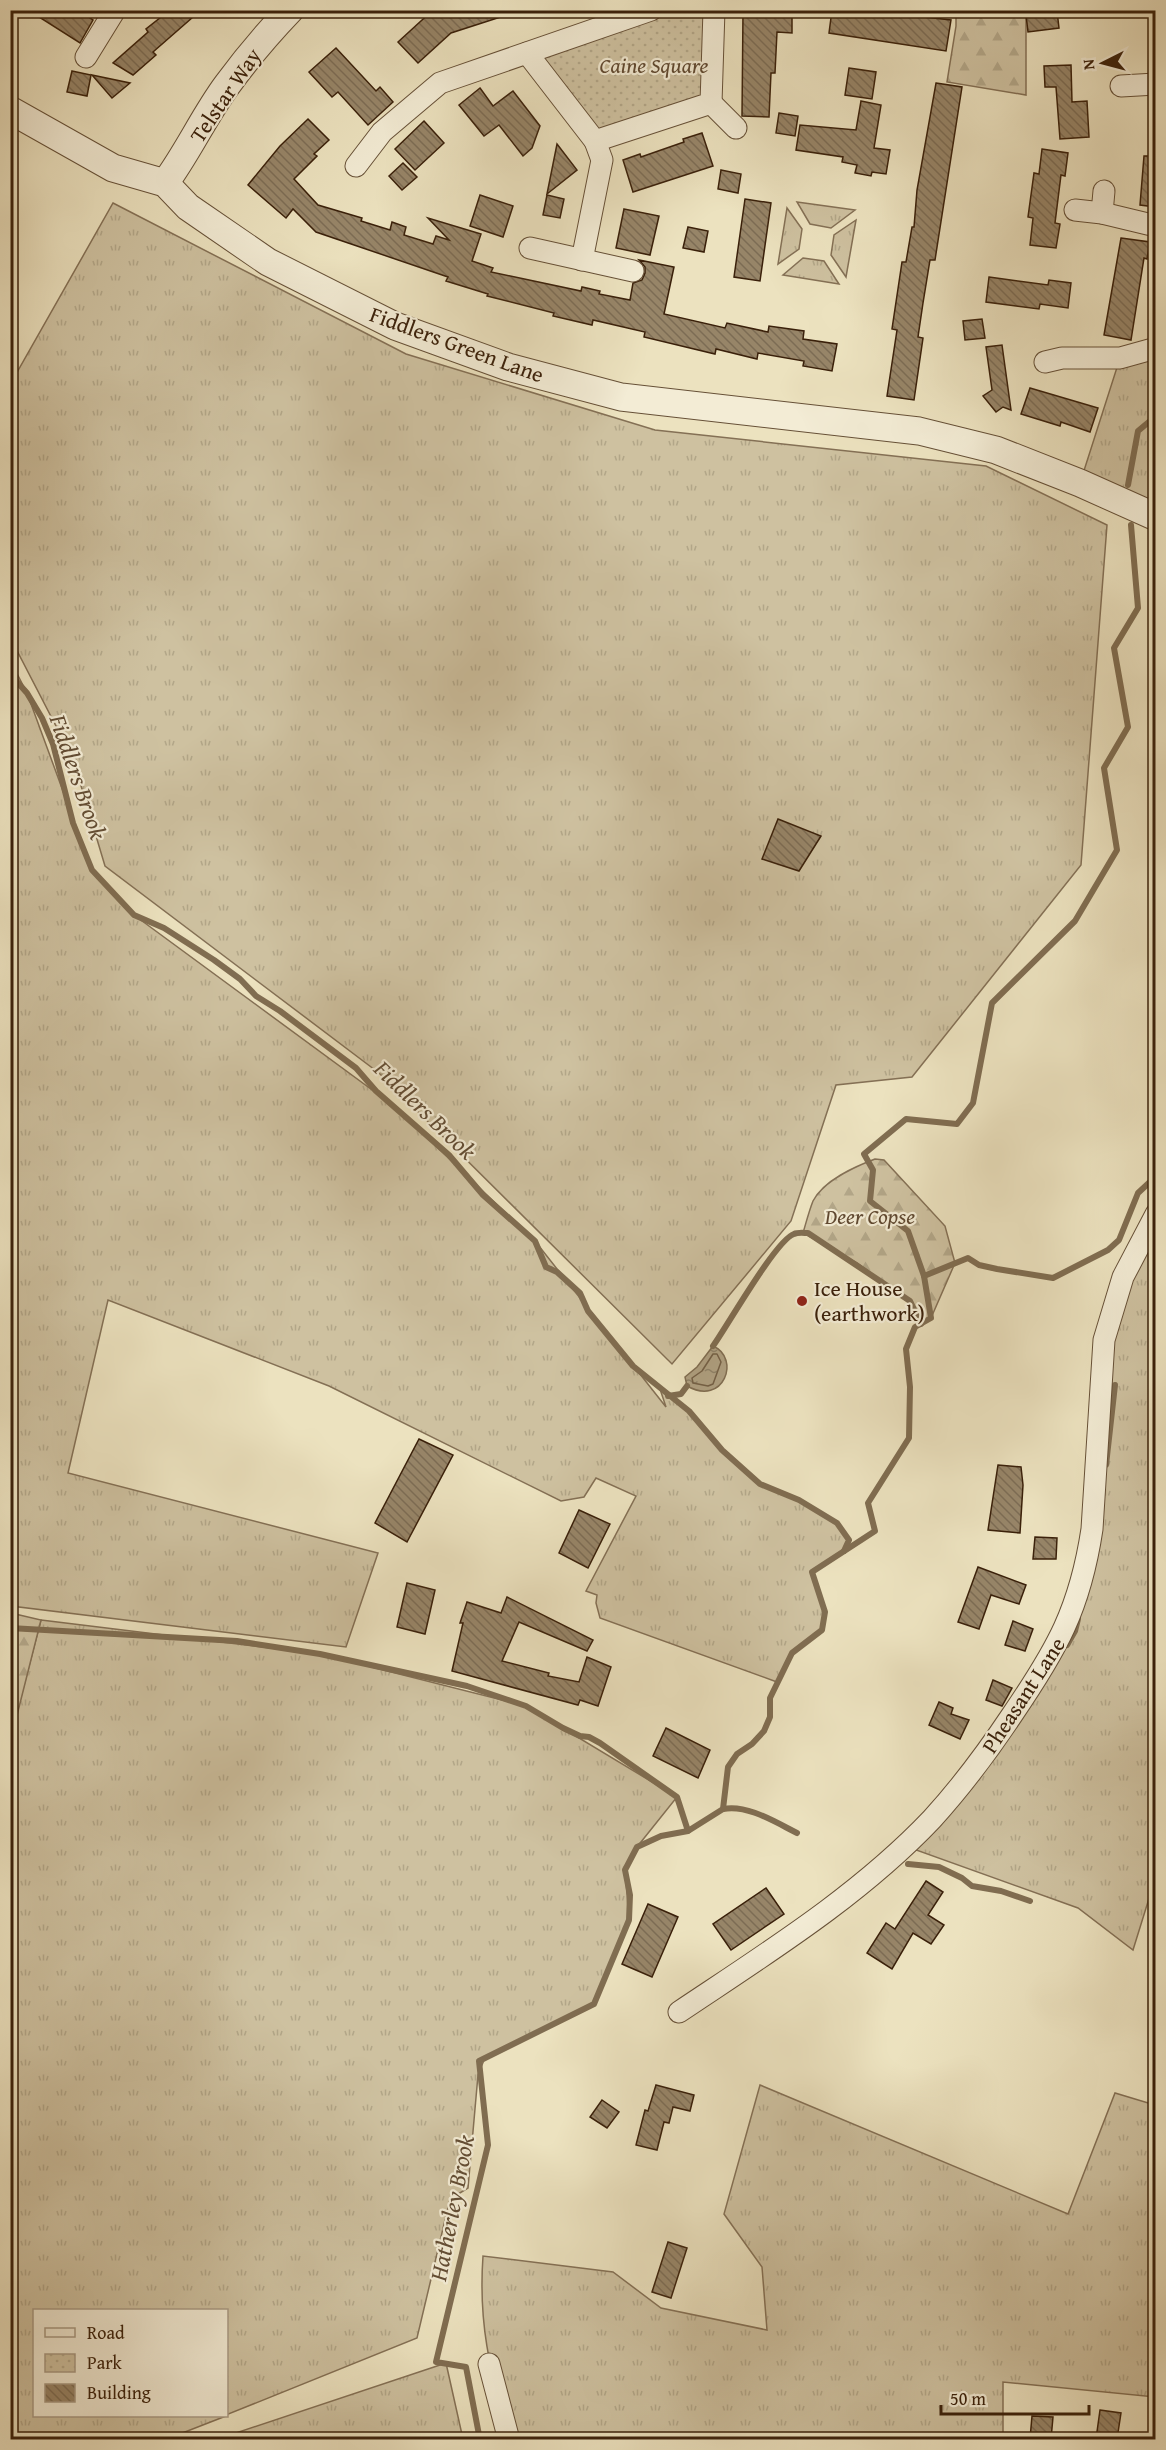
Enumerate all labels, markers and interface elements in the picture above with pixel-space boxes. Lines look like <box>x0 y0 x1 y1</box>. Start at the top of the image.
north arrow <box>1073 33 1133 93</box>
street label: Telstar Way <box>182 41 268 149</box>
park label: Caine Square <box>600 49 709 81</box>
text: N <box>1076 58 1101 71</box>
street label: Fiddlers Green Lane <box>366 298 548 390</box>
water label: Fiddlers Brook <box>40 709 116 844</box>
water label: Fiddlers Brook <box>366 1051 484 1168</box>
park label: Deer Copse <box>824 1200 915 1232</box>
place label: Ice House (earthwork) <box>814 1272 925 1329</box>
marker: Ice House (earthwork) <box>795 1294 809 1308</box>
street label: Pheasant Lane <box>973 1631 1073 1759</box>
water label: Hatherley Brook <box>420 2132 483 2285</box>
legend <box>33 2309 228 2417</box>
text: Road <box>87 2319 125 2346</box>
text: Park <box>87 2349 123 2376</box>
scale bar <box>941 2378 1090 2416</box>
text: Building <box>87 2379 151 2406</box>
text: 50 m <box>950 2385 986 2412</box>

